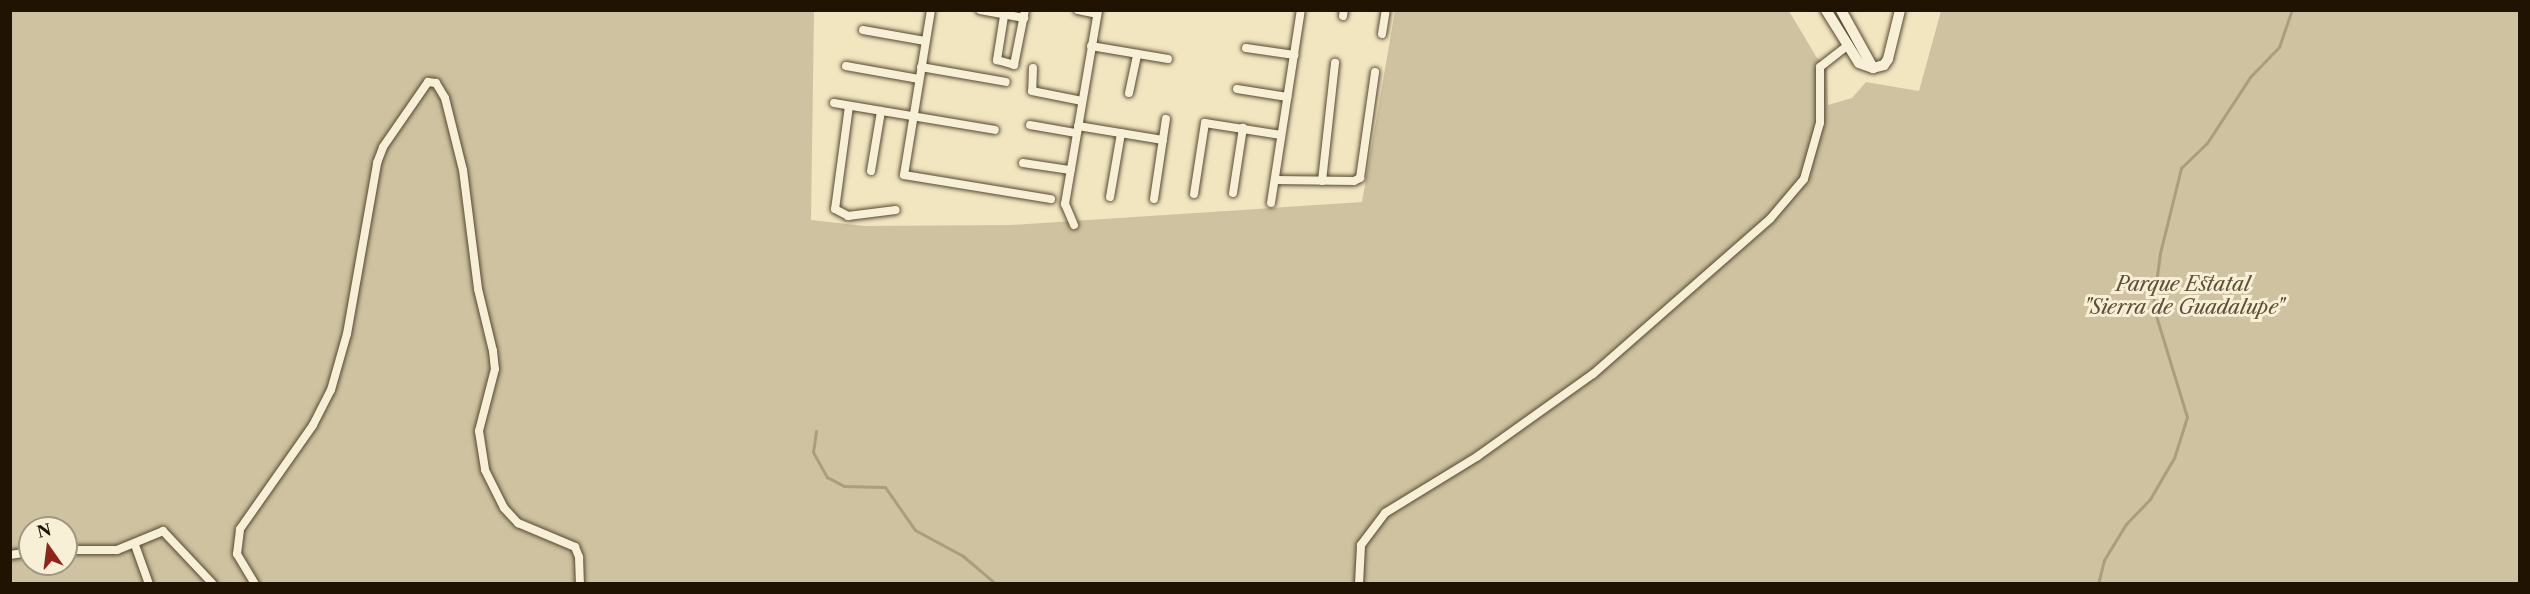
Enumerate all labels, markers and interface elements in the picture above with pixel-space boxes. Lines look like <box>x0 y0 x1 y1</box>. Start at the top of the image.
park label: Parque Estatal "Sierra de Guadalupe" <box>2083 273 2283 320</box>
north arrow <box>18 516 78 576</box>
text: N <box>35 519 53 542</box>

